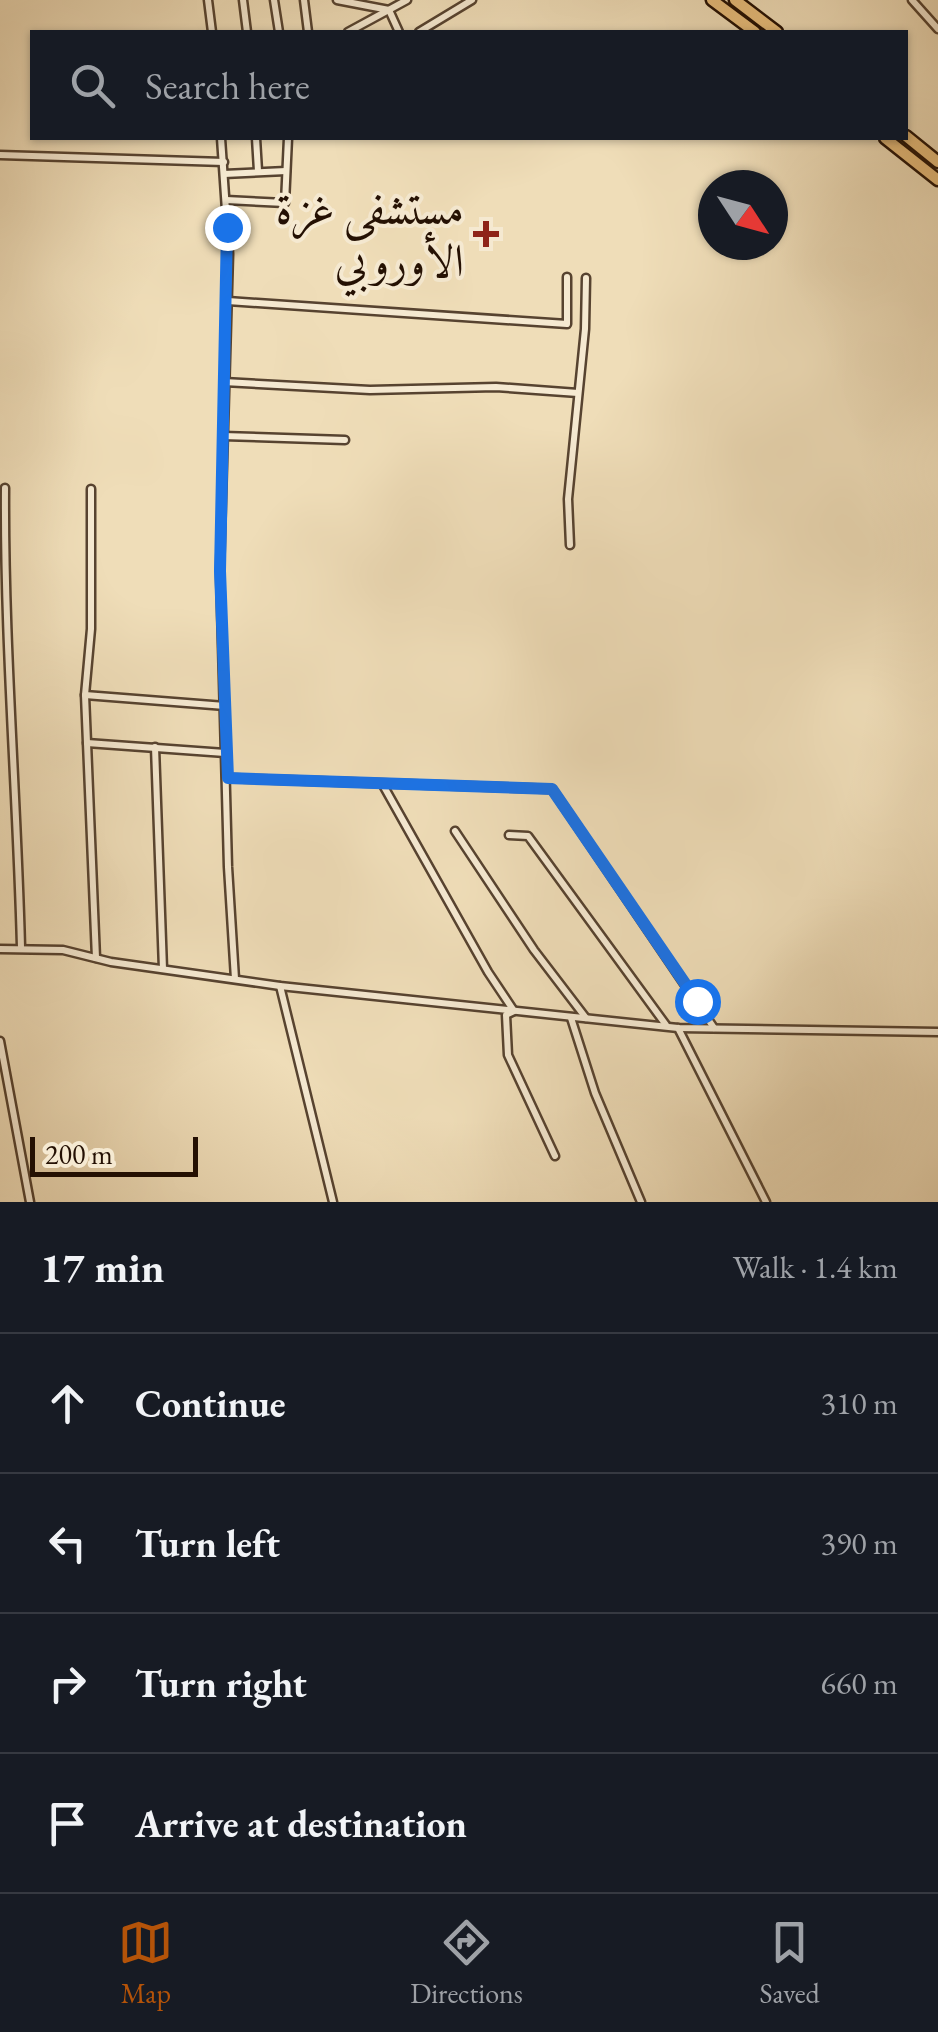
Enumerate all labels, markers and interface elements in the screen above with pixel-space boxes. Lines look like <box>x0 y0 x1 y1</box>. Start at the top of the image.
search box <box>30 30 908 140</box>
icon: search <box>65 58 120 113</box>
text: Search here <box>145 61 310 110</box>
north arrow <box>698 170 788 260</box>
place label: مستشفى غزة الأوروبي <box>275 179 464 297</box>
route end <box>205 205 251 251</box>
marker: مستشفى غزة الأوروبي <box>473 221 499 247</box>
route start <box>675 979 721 1025</box>
scale bar <box>30 1132 198 1176</box>
text: 200 m <box>45 1136 113 1172</box>
text: 17 min <box>40 1240 164 1295</box>
text: Walk · 1.4 km <box>733 1246 898 1288</box>
icon: ahead <box>40 1376 95 1431</box>
text: Continue <box>135 1379 286 1428</box>
text: 310 m <box>821 1382 898 1424</box>
icon: left <box>40 1516 95 1571</box>
text: Turn left <box>135 1519 280 1568</box>
text: 390 m <box>821 1522 898 1564</box>
icon: right <box>40 1656 95 1711</box>
text: Turn right <box>135 1659 307 1708</box>
text: 660 m <box>821 1662 898 1704</box>
icon: arrive <box>40 1796 95 1851</box>
text: Arrive at destination <box>135 1799 467 1848</box>
tab: Map <box>118 1915 173 2011</box>
tab: Directions <box>410 1915 523 2011</box>
tab: Saved <box>760 1915 820 2011</box>

